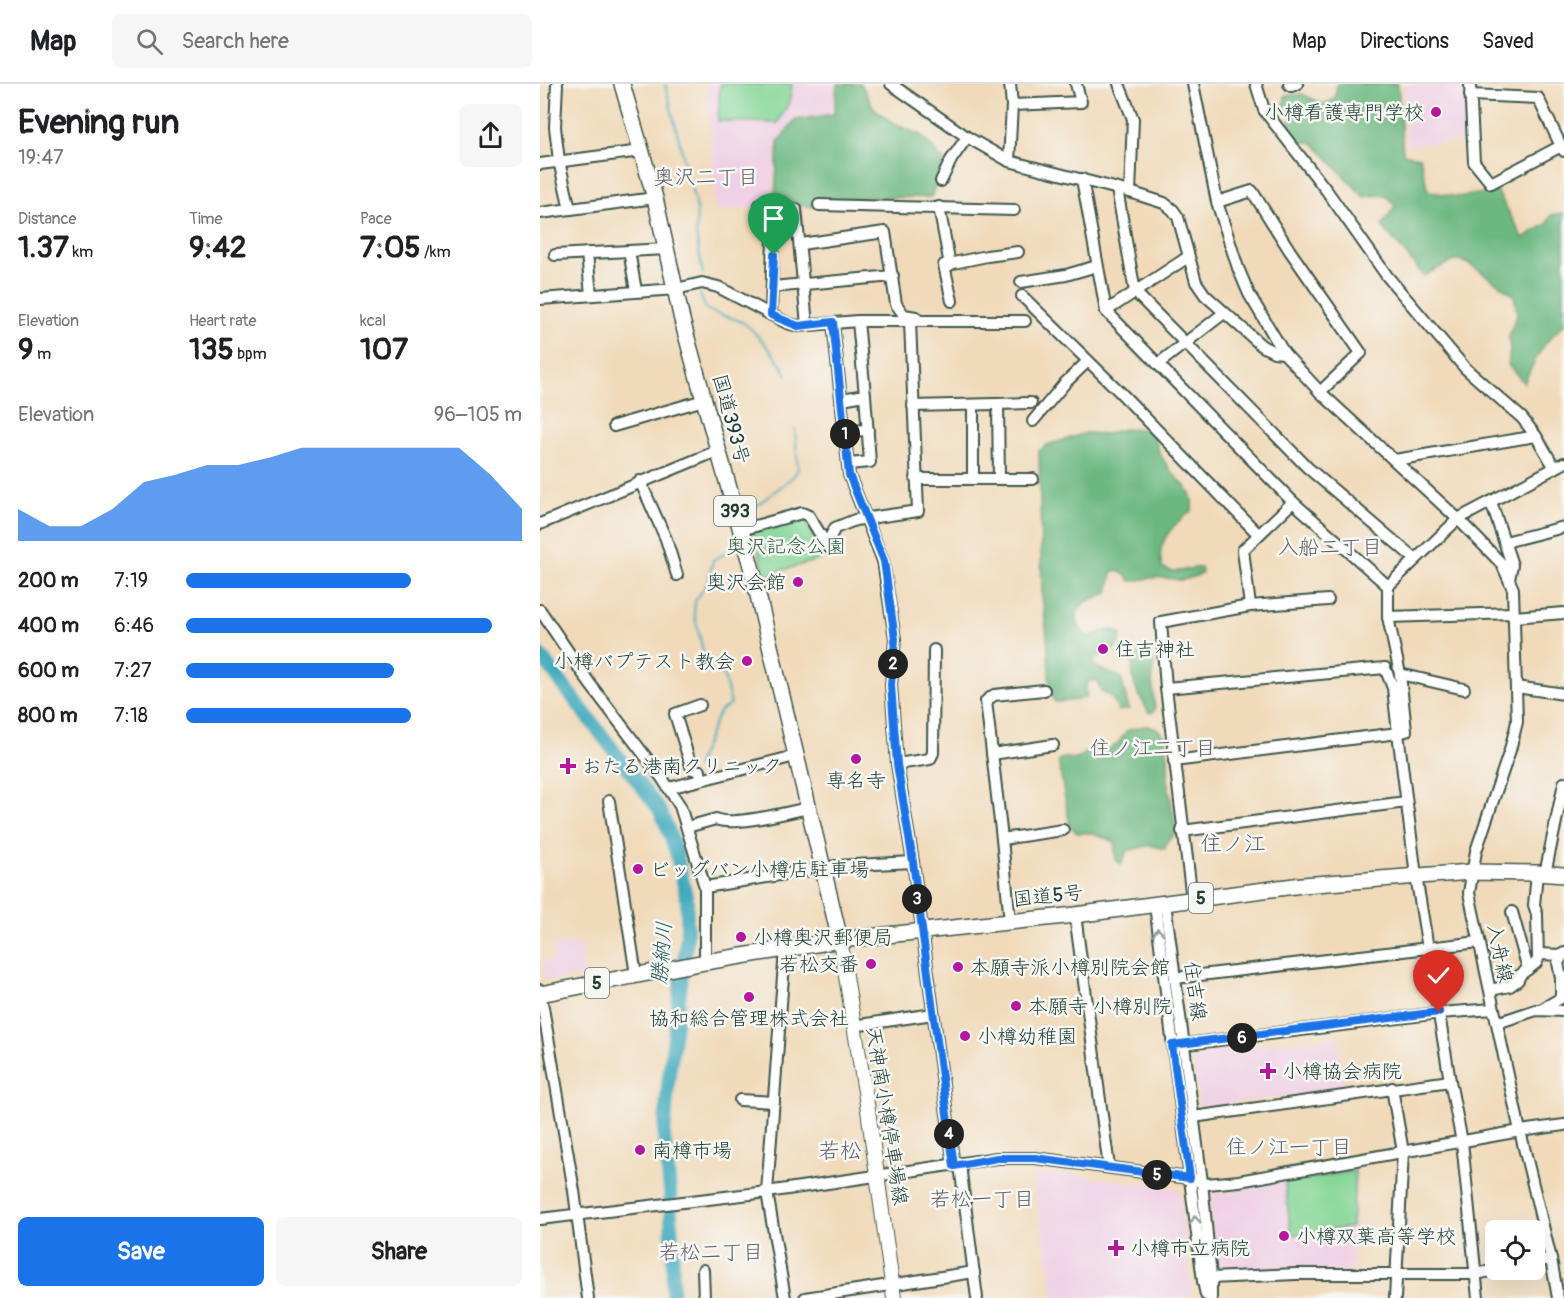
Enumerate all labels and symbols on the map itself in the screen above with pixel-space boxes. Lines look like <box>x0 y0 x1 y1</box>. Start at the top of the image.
place label: 小樽看護専門学校 <box>1264 100 1424 125</box>
marker: 小樽看護専門学校 <box>1429 105 1443 119</box>
district label: 奥沢二丁目 <box>654 164 759 191</box>
pin <box>748 193 799 255</box>
street label: 国道393号 <box>707 371 755 467</box>
pin: 1 <box>830 419 860 449</box>
road number: 393 <box>714 496 756 526</box>
park label: 奥沢記念公園 <box>726 534 846 559</box>
district label: 入船二丁目 <box>1278 534 1383 561</box>
place label: 奥沢会館 <box>706 570 786 595</box>
marker: 奥沢会館 <box>791 575 805 589</box>
place label: 住吉神社 <box>1115 637 1195 662</box>
marker: 住吉神社 <box>1096 642 1110 656</box>
place label: 小樽バプテスト教会 <box>553 649 735 674</box>
pin: 2 <box>878 649 908 679</box>
marker: 小樽バプテスト教会 <box>740 654 754 668</box>
district label: 住ノ江二丁目 <box>1090 735 1216 762</box>
marker: 専名寺 <box>849 752 863 766</box>
place label: おたる港南クリニック <box>582 754 782 779</box>
marker: おたる港南クリニック <box>559 757 577 775</box>
place label: 専名寺 <box>826 768 886 793</box>
district label: 住ノ江 <box>1200 830 1266 858</box>
place label: ビッグバン小樽店駐車場 <box>650 857 869 882</box>
marker: ビッグバン小樽店駐車場 <box>631 862 645 876</box>
street label: 国道5号 <box>1011 880 1085 912</box>
road number: 5 <box>1189 883 1213 913</box>
pin: 3 <box>902 884 932 914</box>
water label: 勝納川 <box>646 920 678 986</box>
street label: 入舟線 <box>1482 921 1518 985</box>
place label: 小樽奥沢郵便局 <box>753 925 893 950</box>
one-way arrow <box>1153 928 1165 937</box>
marker: 小樽奥沢郵便局 <box>734 930 748 944</box>
pin <box>1413 950 1464 1012</box>
place label: 若松交番 <box>779 952 859 977</box>
place label: 本願寺派小樽別院会館 <box>970 955 1170 980</box>
marker: 若松交番 <box>864 957 878 971</box>
marker: 本願寺派小樽別院会館 <box>951 960 965 974</box>
street label: 住吉線 <box>1178 960 1212 1022</box>
road number: 5 <box>585 968 609 998</box>
marker: 協和総合管理株式会社 <box>742 990 756 1004</box>
place label: 本願寺 小樽別院 <box>1028 994 1172 1019</box>
marker: 本願寺 小樽別院 <box>1009 999 1023 1013</box>
place label: 協和総合管理株式会社 <box>649 1006 849 1031</box>
pin: 6 <box>1227 1023 1257 1053</box>
place label: 小樽幼稚園 <box>977 1024 1077 1049</box>
street label: 天神南小樽停車場線 <box>861 1025 913 1207</box>
marker: 小樽幼稚園 <box>958 1029 972 1043</box>
place label: 小樽協会病院 <box>1282 1059 1402 1084</box>
marker: 小樽協会病院 <box>1259 1062 1277 1080</box>
pin: 4 <box>934 1119 964 1149</box>
district label: 住ノ江一丁目 <box>1226 1134 1352 1161</box>
district label: 若松 <box>818 1137 862 1165</box>
place label: 南樽市場 <box>652 1138 732 1163</box>
marker: 南樽市場 <box>633 1143 647 1157</box>
pin: 5 <box>1142 1160 1172 1190</box>
district label: 若松一丁目 <box>930 1186 1035 1213</box>
one-way arrow <box>1189 1215 1201 1224</box>
place label: 小樽双葉高等学校 <box>1296 1224 1456 1249</box>
marker: 小樽双葉高等学校 <box>1277 1229 1291 1243</box>
place label: 小樽市立病院 <box>1130 1236 1250 1261</box>
district label: 若松二丁目 <box>659 1239 764 1266</box>
marker: 小樽市立病院 <box>1107 1239 1125 1257</box>

